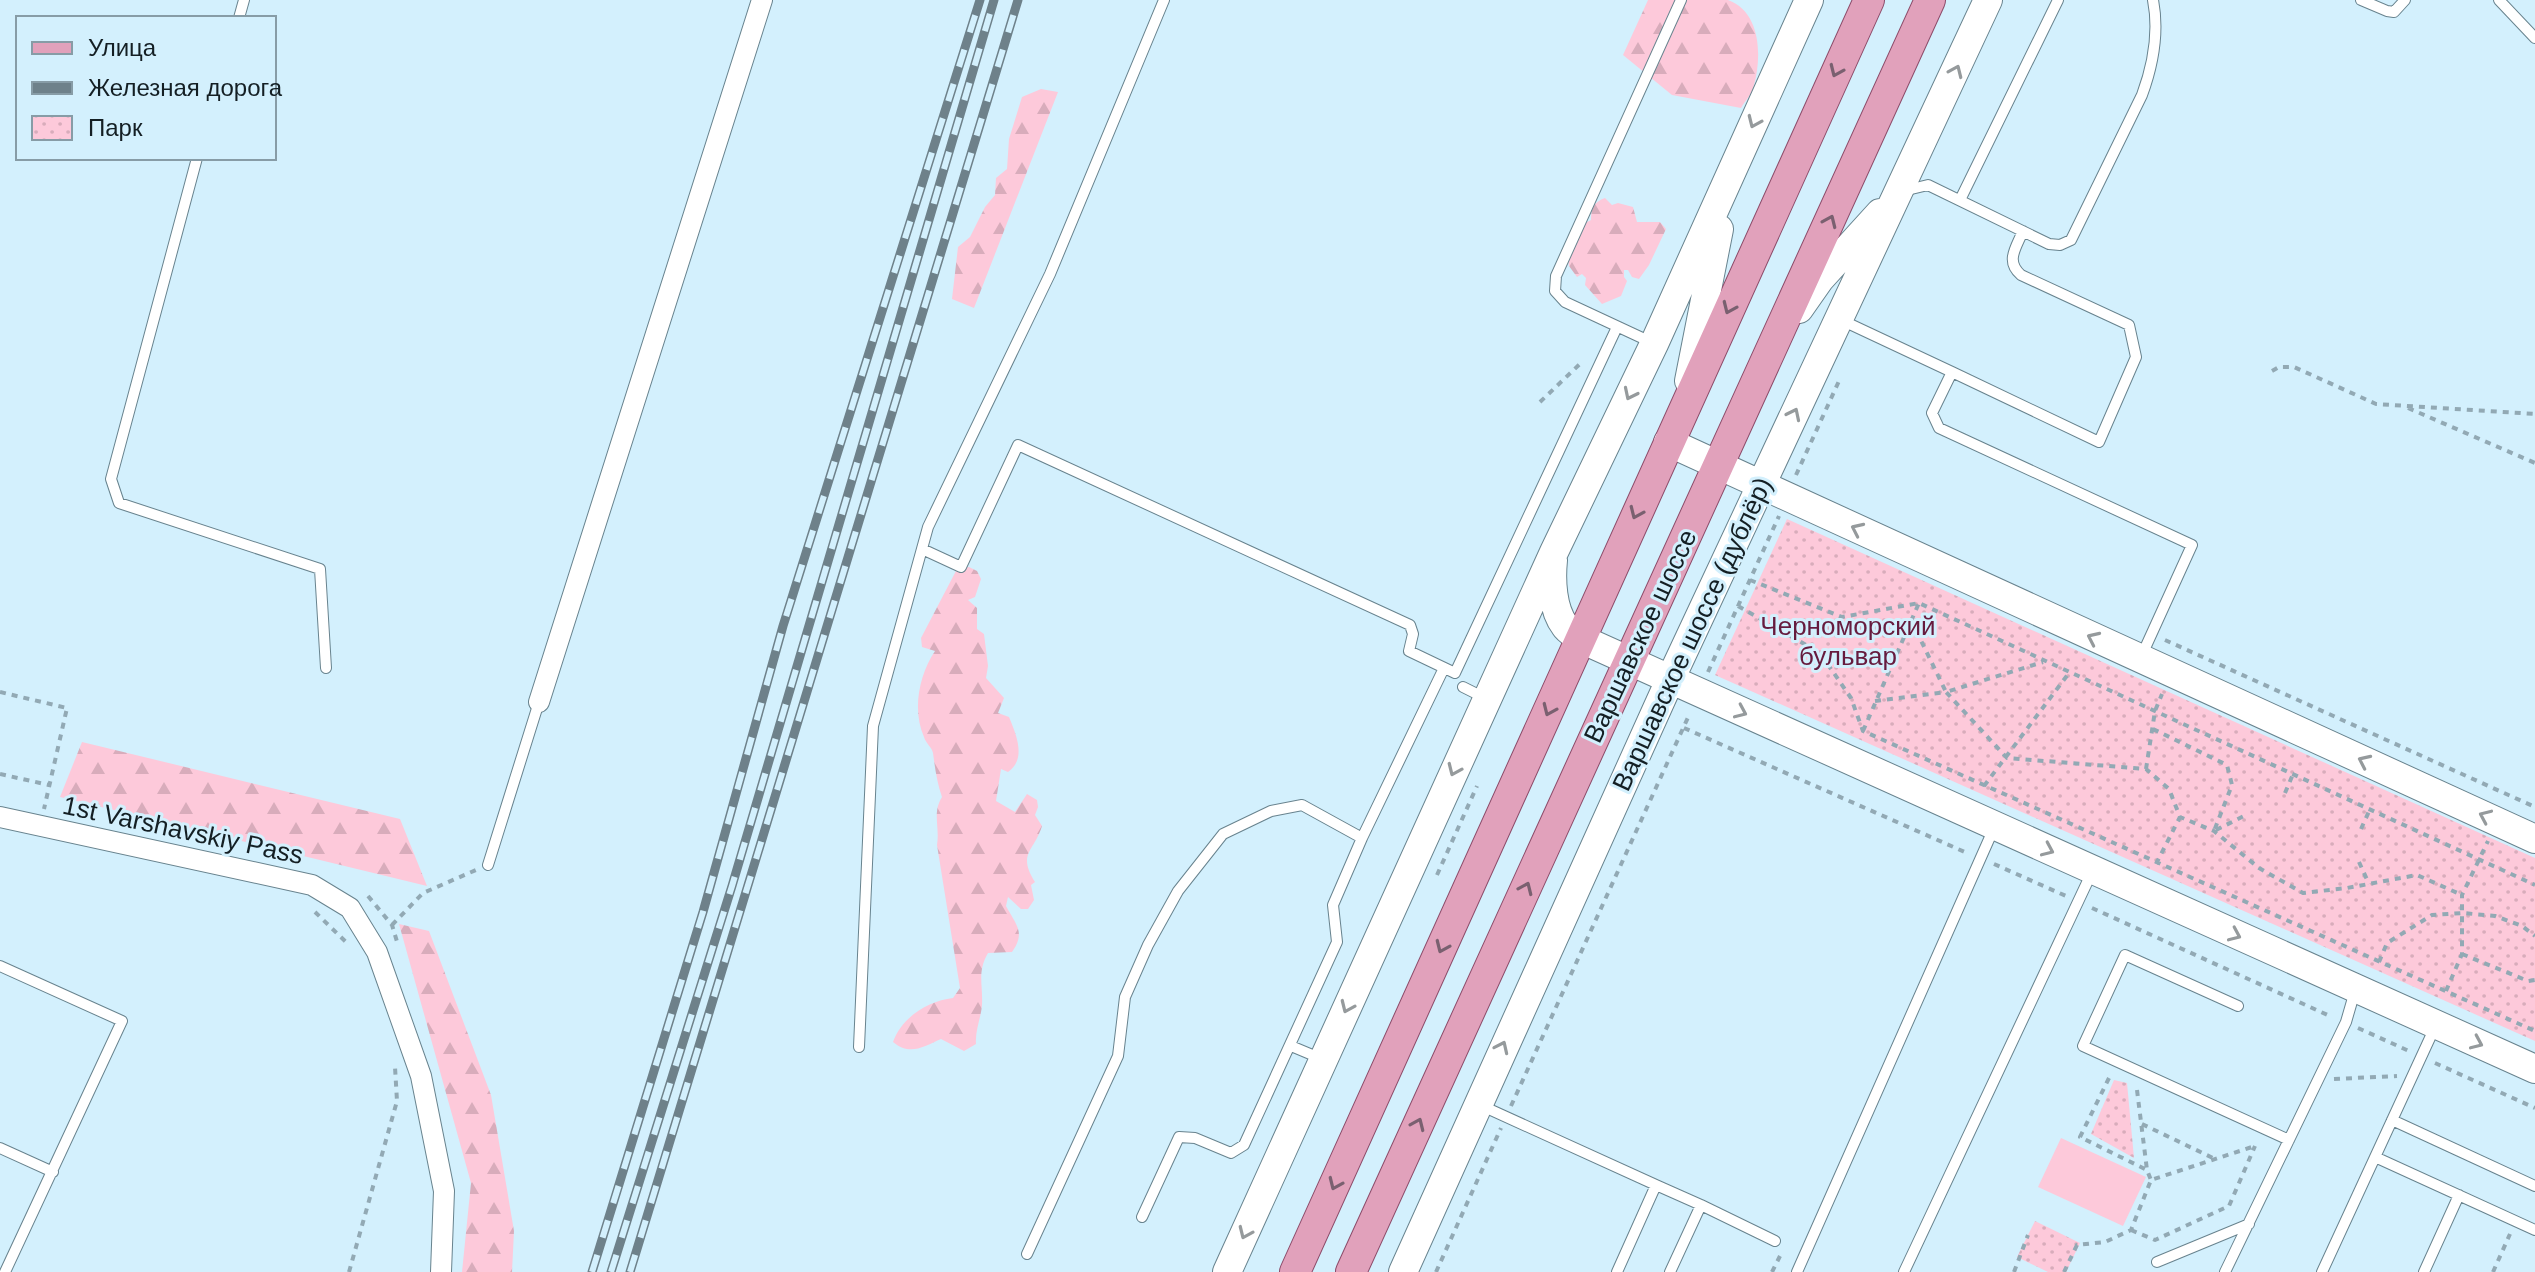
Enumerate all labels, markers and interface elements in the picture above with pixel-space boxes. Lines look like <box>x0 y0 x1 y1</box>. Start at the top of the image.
legend <box>16 16 276 160</box>
text: Улица <box>88 34 157 61</box>
one-way arrow <box>1830 63 1846 77</box>
one-way arrow <box>1946 65 1962 80</box>
text: Железная дорога <box>88 74 283 101</box>
text: Парк <box>88 114 143 141</box>
one-way arrow <box>1748 114 1764 128</box>
one-way arrow <box>1820 215 1836 230</box>
one-way arrow <box>1722 299 1738 314</box>
one-way arrow <box>1624 385 1640 400</box>
one-way arrow <box>1784 408 1800 423</box>
street label: Варшавское шоссе (дублёр) <box>1605 472 1779 796</box>
one-way arrow <box>1630 505 1646 520</box>
one-way arrow <box>1851 523 1866 539</box>
street label: Варшавское шоссе <box>1577 524 1703 748</box>
park label: Черноморский бульвар <box>1760 611 1936 671</box>
one-way arrow <box>2087 632 2102 648</box>
one-way arrow <box>1543 702 1559 716</box>
one-way arrow <box>1733 702 1747 718</box>
one-way arrow <box>2358 755 2372 771</box>
one-way arrow <box>1448 762 1464 776</box>
street label: 1st Varshavskiy Pass <box>60 790 306 870</box>
one-way arrow <box>2479 810 2493 826</box>
one-way arrow <box>2040 841 2055 857</box>
one-way arrow <box>1516 881 1532 896</box>
one-way arrow <box>2227 925 2242 941</box>
one-way arrow <box>1435 939 1451 953</box>
one-way arrow <box>1341 999 1357 1013</box>
one-way arrow <box>2469 1034 2484 1050</box>
one-way arrow <box>1493 1041 1509 1055</box>
one-way arrow <box>1409 1118 1425 1133</box>
one-way arrow <box>1328 1176 1344 1190</box>
one-way arrow <box>1239 1225 1255 1239</box>

